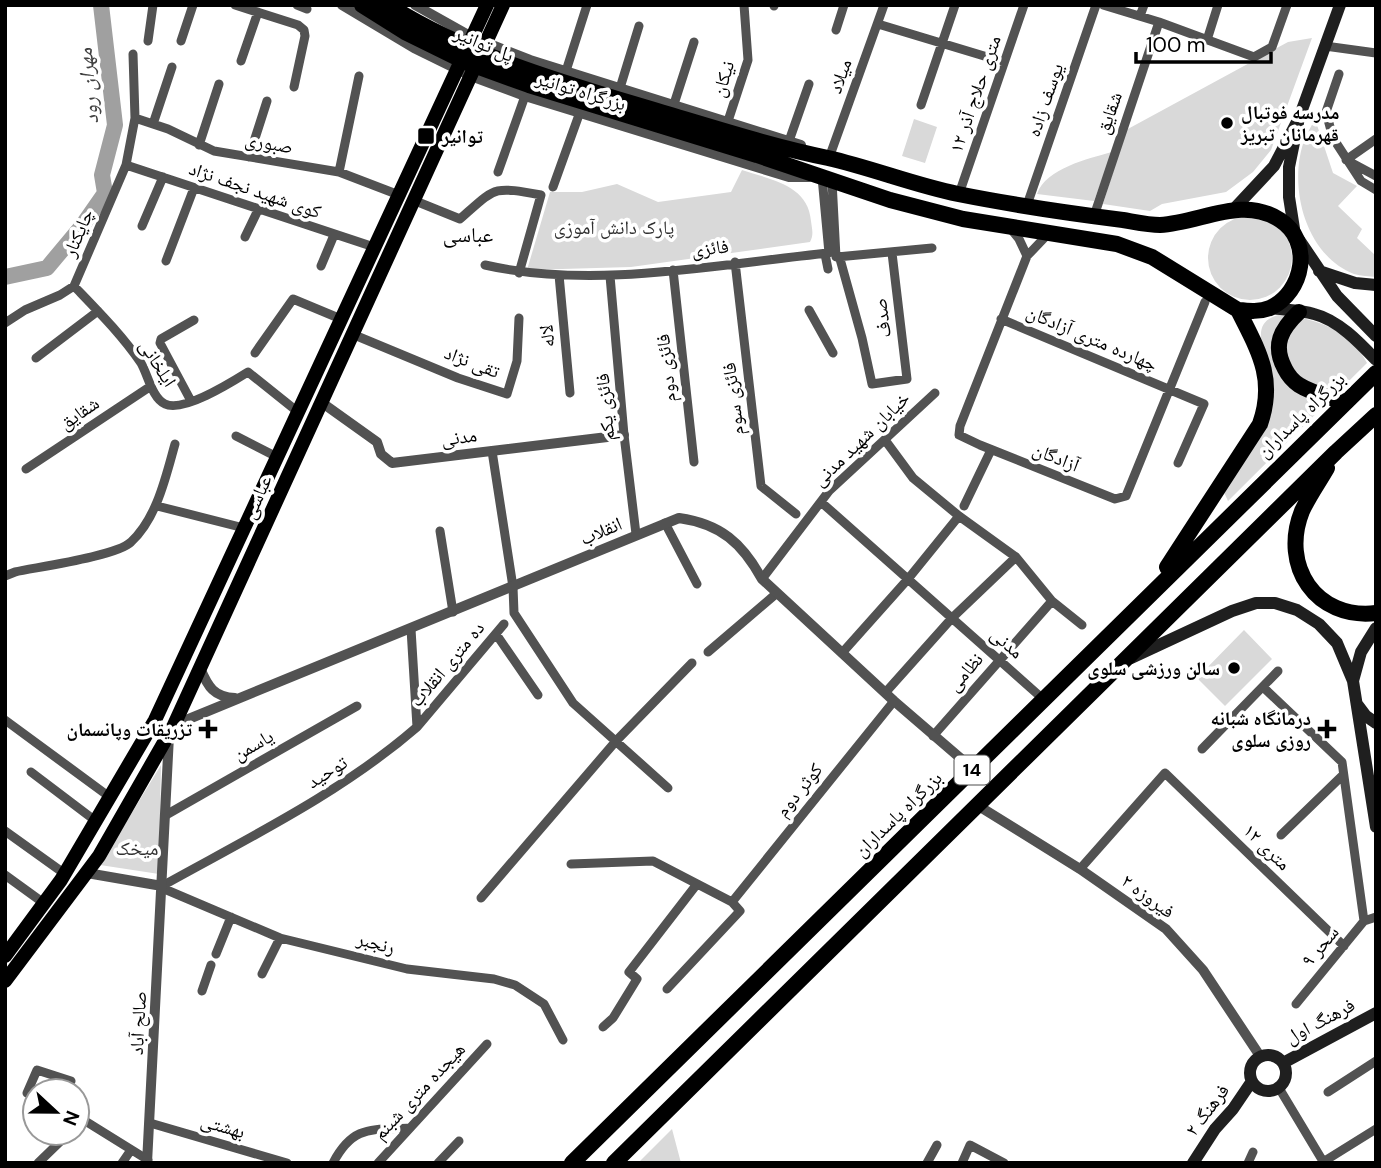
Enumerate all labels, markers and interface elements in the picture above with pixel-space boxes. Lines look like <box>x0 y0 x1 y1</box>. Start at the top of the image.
street label: پل توانیر <box>449 20 518 68</box>
scale bar <box>1136 21 1271 65</box>
text: 100 m <box>1146 31 1206 59</box>
street label: ۱۲ متری حلاج آذر <box>943 32 1007 156</box>
water label: مهران رود <box>71 47 105 125</box>
street label: میلاد <box>822 55 858 97</box>
street label: نیکان <box>706 58 740 100</box>
street label: یوسف زاده <box>1021 60 1069 140</box>
street label: بزرگراه توانیر <box>532 65 629 117</box>
street label: شقایق <box>1090 88 1128 138</box>
place label: مدرسه فوتبال قهرمانان تبریز <box>1240 100 1340 147</box>
marker: مدرسه فوتبال قهرمانان تبریز <box>1219 115 1235 131</box>
place label: توانیر <box>441 124 484 149</box>
street label: صبوری <box>243 126 295 160</box>
marker: توانیر <box>416 126 436 146</box>
street label: کوی شهید نجف نژاد <box>186 156 324 224</box>
street label: چایکنار <box>56 205 99 262</box>
park label: پارک دانش آموزی <box>554 215 674 240</box>
district label: عباسی <box>443 221 494 249</box>
street label: فائزی <box>690 233 730 263</box>
street label: صدف <box>867 297 897 339</box>
street label: چهارده متری آزادگان <box>1023 299 1161 377</box>
street label: لاله <box>534 324 560 348</box>
street label: فائزی دوم <box>650 332 683 403</box>
street label: ایلخانی <box>134 335 182 391</box>
street label: تقی نژاد <box>441 340 504 384</box>
street label: فائزی سوم <box>716 361 751 437</box>
street label: بزرگراه پاسداران <box>1252 367 1350 463</box>
street label: فائزی یکم <box>590 372 620 442</box>
street label: خیابان شهید مدنی <box>807 386 915 492</box>
street label: شقایق <box>54 391 104 435</box>
street label: مدنی <box>440 422 478 452</box>
street label: آزادگان <box>1029 436 1084 478</box>
street label: عباسى <box>236 471 278 523</box>
street label: انقلاب <box>576 511 626 551</box>
street label: ده متری انقلاب <box>404 616 490 712</box>
street label: مدنی <box>985 622 1029 664</box>
street label: نظامی <box>941 647 989 697</box>
place label: سالن ورزشی سلوی <box>1087 656 1220 681</box>
marker: سالن ورزشی سلوی <box>1226 660 1242 676</box>
place label: درمانگاه شبانه روزی سلوی <box>1211 706 1311 753</box>
place label: تزریقات وپانسمان <box>67 717 193 742</box>
marker: تزریقات وپانسمان <box>198 719 218 739</box>
marker: درمانگاه شبانه روزی سلوی <box>1317 719 1337 739</box>
street label: یاسمن <box>228 723 278 767</box>
street label: توحید <box>302 750 352 794</box>
road number: 14 <box>954 756 990 784</box>
street label: کوثر دوم <box>770 758 829 823</box>
street label: بزرگراه پاسداران <box>849 766 947 862</box>
street label: ۱۲ متری <box>1238 818 1296 876</box>
park label: میخک <box>116 836 158 861</box>
street label: فیروزه ٢ <box>1116 868 1180 924</box>
street label: سحر ۹ <box>1296 920 1344 972</box>
street label: رنجبر <box>353 926 398 960</box>
street label: صالح آباد <box>124 990 152 1056</box>
street label: فرهنگ اول <box>1281 992 1359 1050</box>
street label: هیجده متری شبنم <box>367 1037 471 1145</box>
north arrow <box>21 1077 91 1147</box>
street label: فرهنگ ۲ <box>1179 1079 1235 1141</box>
text: N <box>57 1107 85 1129</box>
street label: بهشتی <box>198 1108 248 1144</box>

